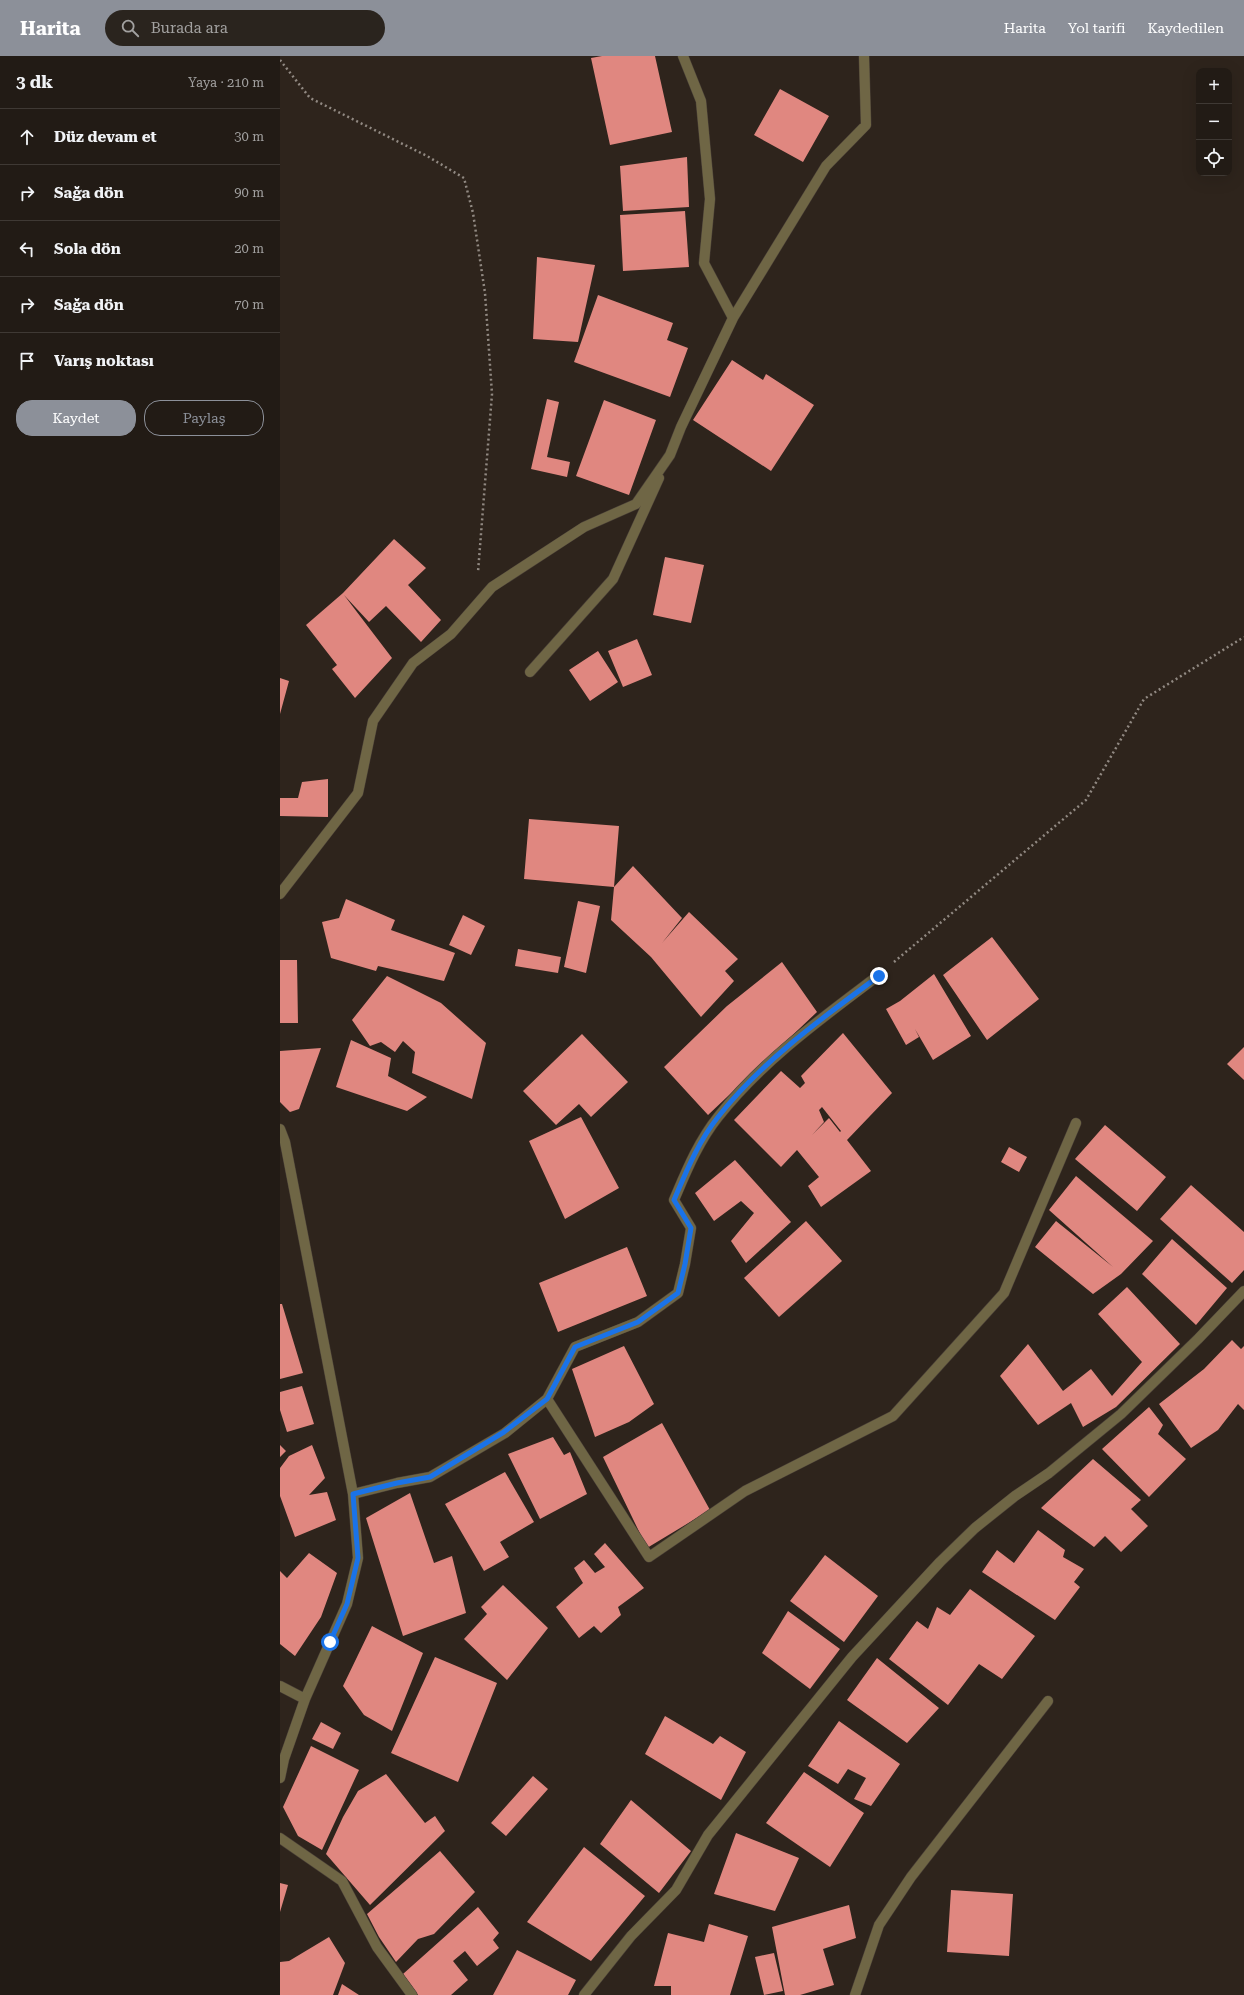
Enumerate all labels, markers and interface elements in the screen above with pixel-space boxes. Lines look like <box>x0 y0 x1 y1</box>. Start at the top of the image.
search box <box>105 10 385 46</box>
text: Harita <box>20 17 81 40</box>
icon: search <box>119 17 141 39</box>
text: Burada ara <box>151 19 228 37</box>
text: Harita <box>1004 20 1046 36</box>
text: Yol tarifi <box>1068 20 1126 36</box>
text: Kaydedilen <box>1148 20 1224 36</box>
map controls <box>1196 68 1232 176</box>
button: + <box>1196 68 1232 104</box>
text: 3 dk <box>16 72 53 92</box>
text: Yaya · 210 m <box>188 75 264 90</box>
button: − <box>1196 104 1232 140</box>
icon: ahead <box>16 126 38 148</box>
text: Düz devam et <box>54 128 157 146</box>
text: 30 m <box>234 129 264 144</box>
button: locate <box>1196 140 1232 176</box>
icon: right <box>16 182 38 204</box>
text: Sağa dön <box>54 184 124 202</box>
text: 90 m <box>234 185 264 200</box>
icon: left <box>16 238 38 260</box>
text: Sola dön <box>54 240 121 258</box>
text: 20 m <box>234 241 264 256</box>
icon: right <box>16 294 38 316</box>
text: Sağa dön <box>54 296 124 314</box>
text: 70 m <box>234 297 264 312</box>
icon: arrive <box>16 350 38 372</box>
text: Varış noktası <box>54 352 154 370</box>
button: Kaydet <box>16 400 136 436</box>
button: Paylaş <box>144 400 264 436</box>
route end <box>870 967 888 985</box>
route start <box>321 1633 339 1651</box>

